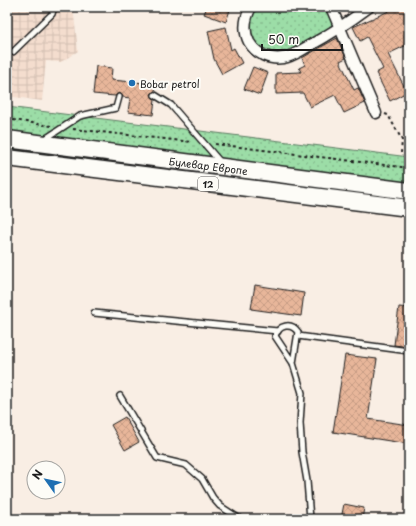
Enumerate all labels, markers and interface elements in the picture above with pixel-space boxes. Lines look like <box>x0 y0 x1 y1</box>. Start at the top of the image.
scale bar <box>262 26 342 52</box>
text: 50 m <box>268 30 299 48</box>
place label: Bobar petrol <box>140 76 200 91</box>
marker: Bobar petrol <box>127 78 137 88</box>
street label: Булевар Европе <box>168 152 249 178</box>
road number: 12 <box>198 177 218 191</box>
north arrow <box>26 460 66 500</box>
text: N <box>28 466 47 483</box>

